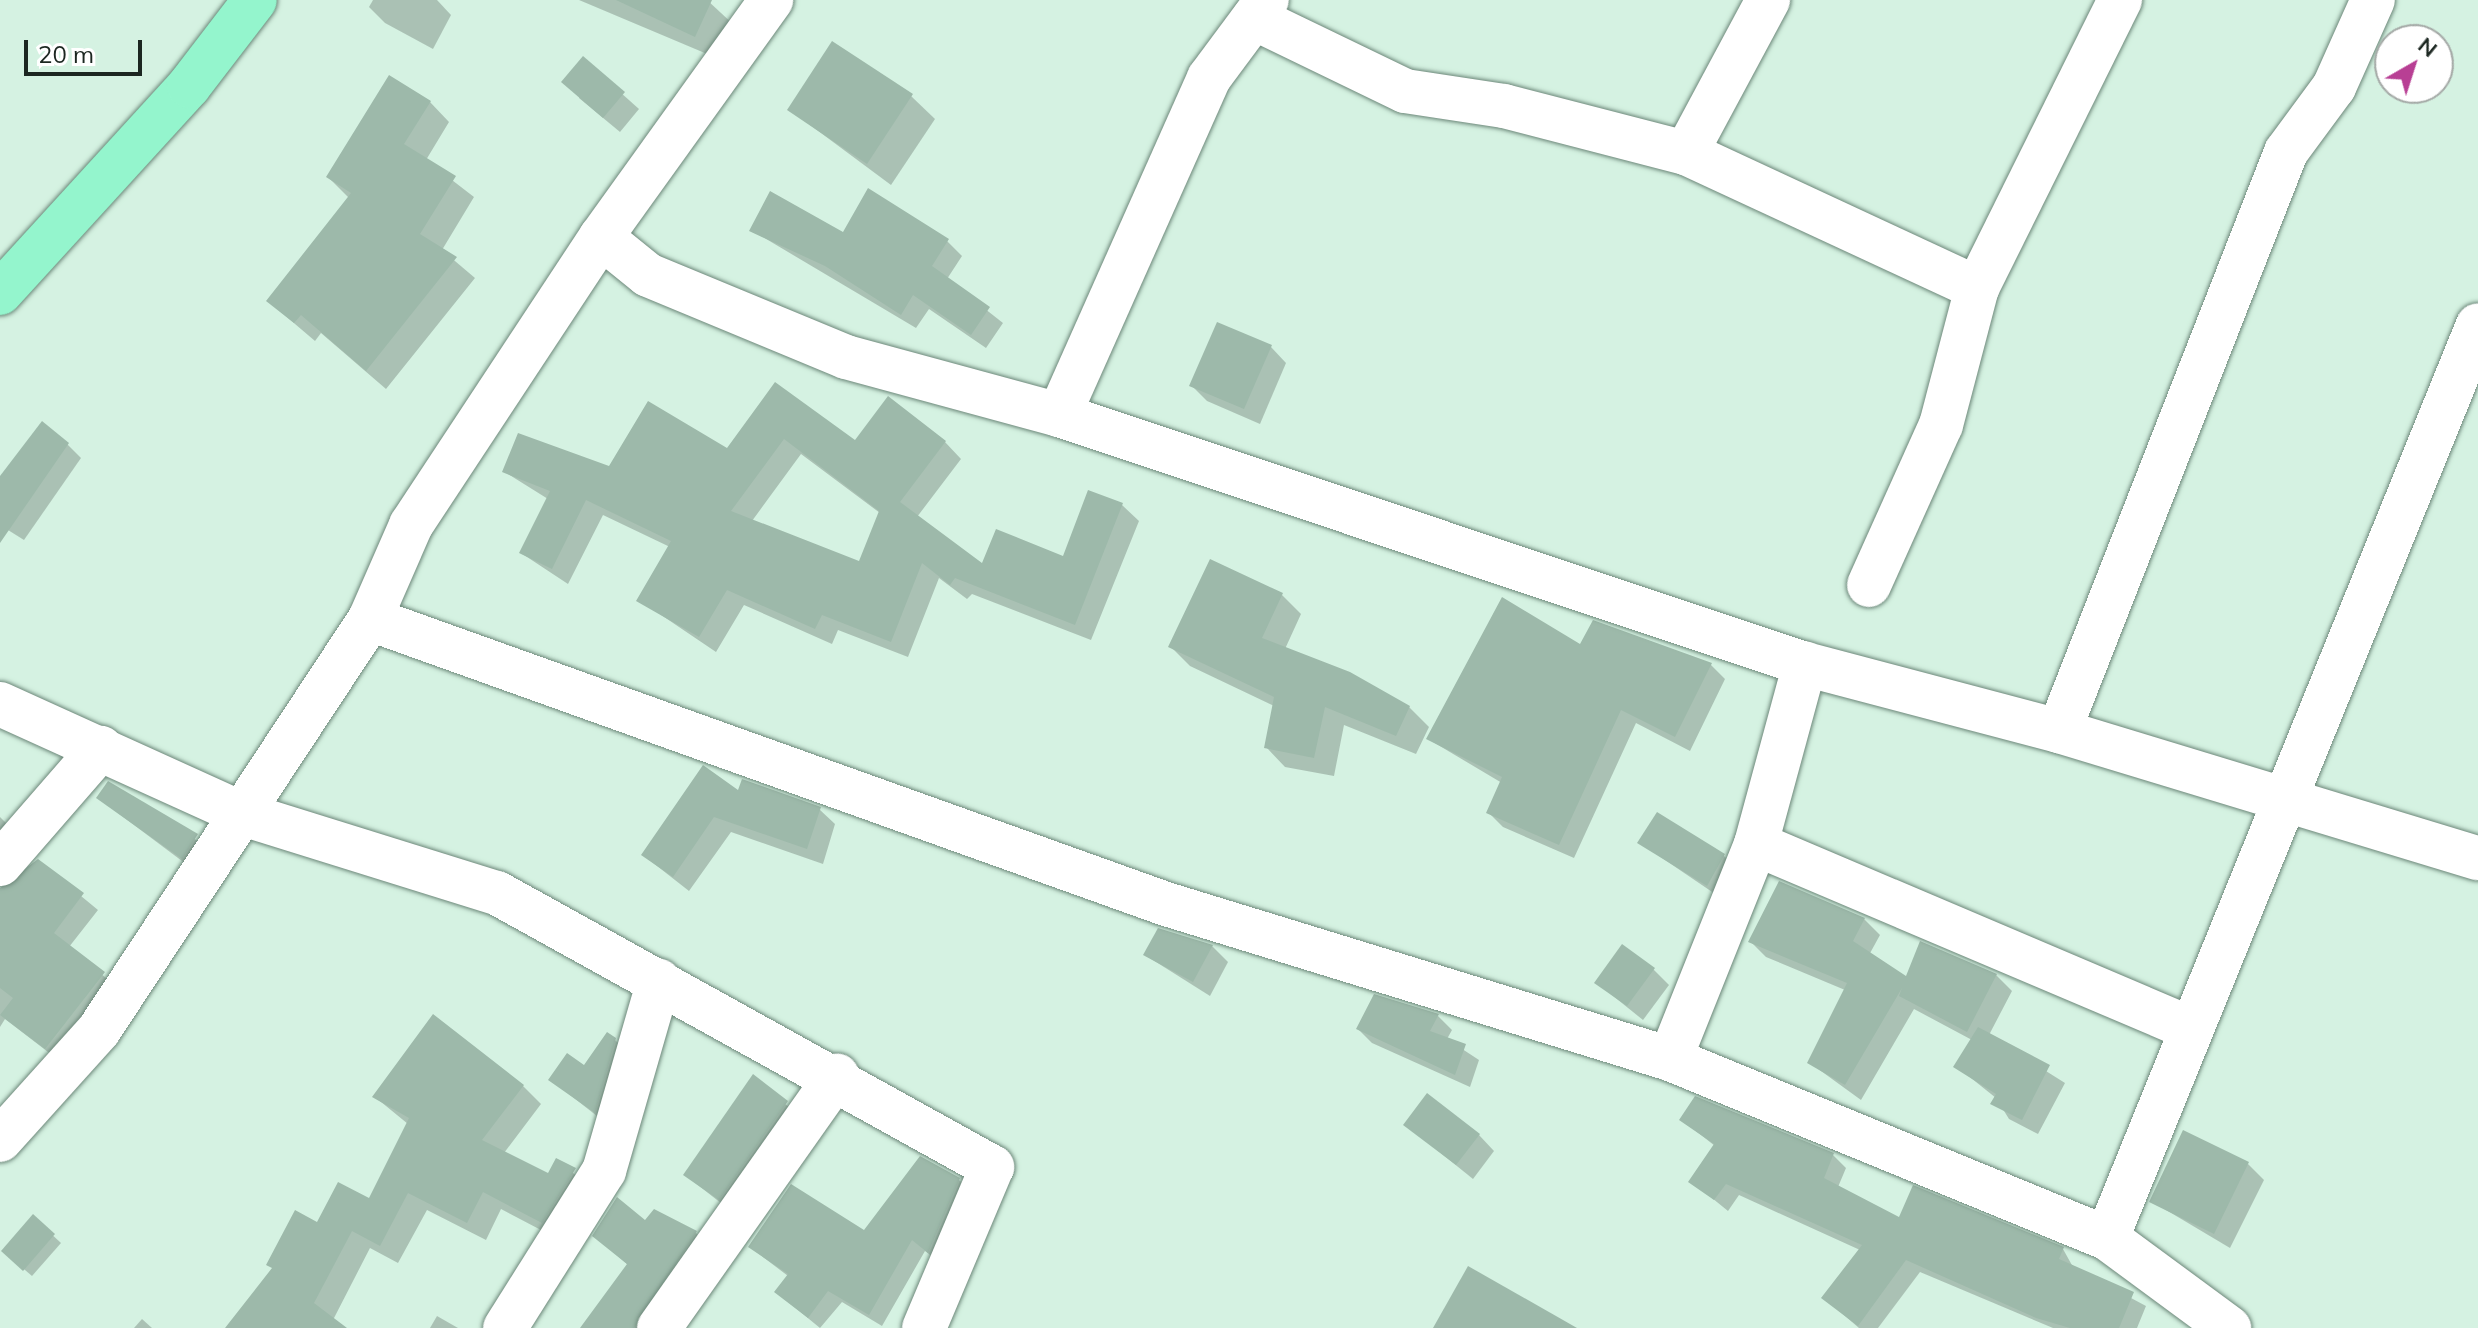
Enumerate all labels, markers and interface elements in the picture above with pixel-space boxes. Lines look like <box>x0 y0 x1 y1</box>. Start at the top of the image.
scale bar <box>28 24 146 74</box>
north arrow <box>2374 24 2454 104</box>
text: N <box>2413 31 2443 63</box>
text: 20 m <box>38 39 94 69</box>

